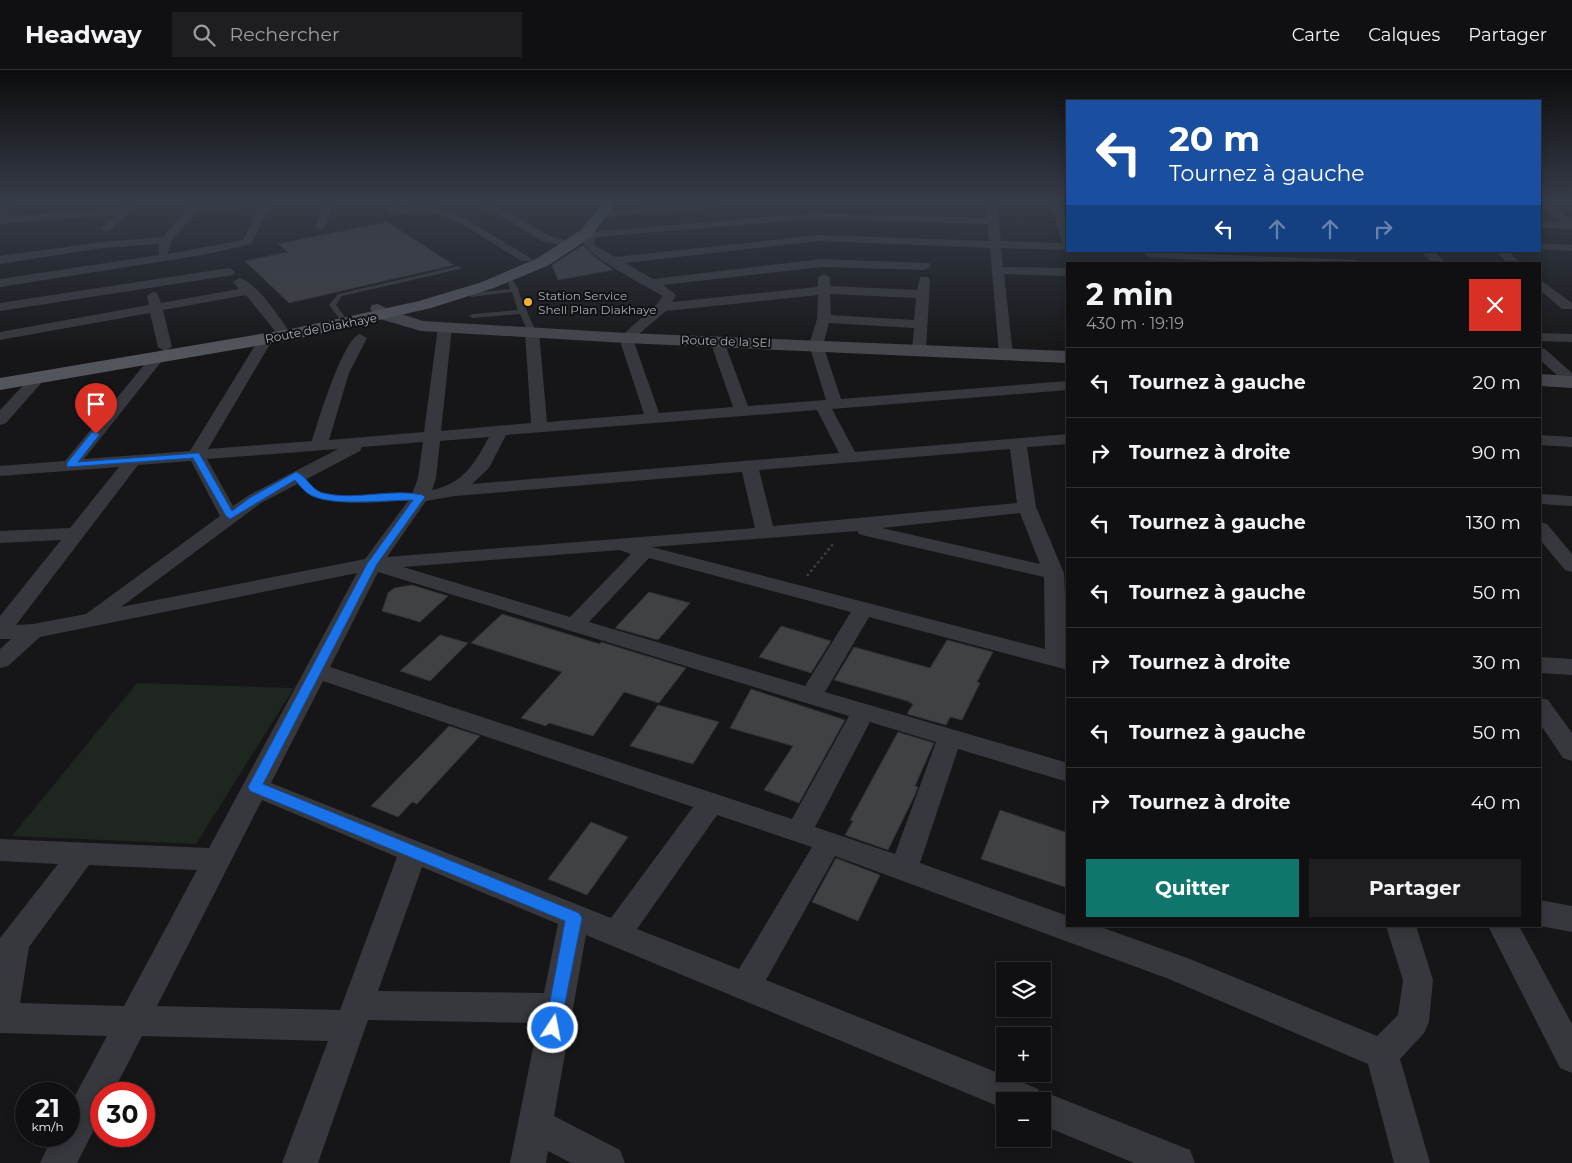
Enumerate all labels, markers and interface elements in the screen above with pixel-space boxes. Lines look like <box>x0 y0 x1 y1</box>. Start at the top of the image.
search box <box>172 12 522 57</box>
text: Headway <box>25 20 142 49</box>
icon: search <box>190 21 218 49</box>
text: Rechercher <box>230 23 340 46</box>
text: Carte <box>1292 24 1340 46</box>
text: Calques <box>1368 24 1440 46</box>
text: Partager <box>1468 24 1547 46</box>
text: 20 m <box>1169 117 1260 160</box>
icon: left <box>1086 120 1151 185</box>
text: Tournez à gauche <box>1169 160 1365 187</box>
icon: left <box>1210 215 1238 243</box>
icon: ahead <box>1263 215 1291 243</box>
icon: ahead <box>1316 215 1344 243</box>
icon: right <box>1369 215 1397 243</box>
text: 2 min <box>1086 276 1173 313</box>
button: close <box>1469 279 1521 331</box>
place label: Station Service Shell Plan Diakhaye <box>538 288 656 317</box>
marker: Station Service Shell Plan Diakhaye <box>522 296 534 308</box>
street label: Route de Diakhaye <box>264 310 378 346</box>
text: 430 m · 19:19 <box>1086 314 1184 333</box>
street label: Route de la SEI <box>681 332 771 350</box>
icon: left <box>1086 369 1114 397</box>
text: Tournez à gauche <box>1129 371 1306 394</box>
text: 20 m <box>1473 371 1521 394</box>
pin <box>75 383 117 434</box>
icon: arrive <box>82 390 110 418</box>
icon: right <box>1086 439 1114 467</box>
text: Tournez à droite <box>1129 441 1290 464</box>
text: 90 m <box>1472 441 1521 464</box>
icon: left <box>1086 509 1114 537</box>
text: Tournez à gauche <box>1129 511 1306 534</box>
text: 130 m <box>1466 511 1521 534</box>
icon: left <box>1086 579 1114 607</box>
text: Tournez à gauche <box>1129 581 1306 604</box>
text: 50 m <box>1473 581 1521 604</box>
icon: right <box>1086 649 1114 677</box>
text: Tournez à droite <box>1129 651 1290 674</box>
text: 30 m <box>1473 651 1521 674</box>
icon: left <box>1086 719 1114 747</box>
text: Tournez à gauche <box>1129 721 1306 744</box>
text: 50 m <box>1473 721 1521 744</box>
icon: right <box>1086 789 1114 817</box>
text: Tournez à droite <box>1129 791 1290 814</box>
text: 40 m <box>1471 791 1521 814</box>
button: Quitter <box>1086 859 1299 917</box>
button: Partager <box>1309 859 1521 917</box>
map controls <box>996 962 1051 1147</box>
button: layers <box>996 962 1051 1017</box>
position arrow <box>526 1001 578 1053</box>
button: + <box>996 1027 1051 1082</box>
speed limit sign: 30 <box>90 1082 155 1147</box>
button: − <box>996 1092 1051 1147</box>
text: 21 <box>35 1093 60 1123</box>
text: km/h <box>31 1119 64 1134</box>

